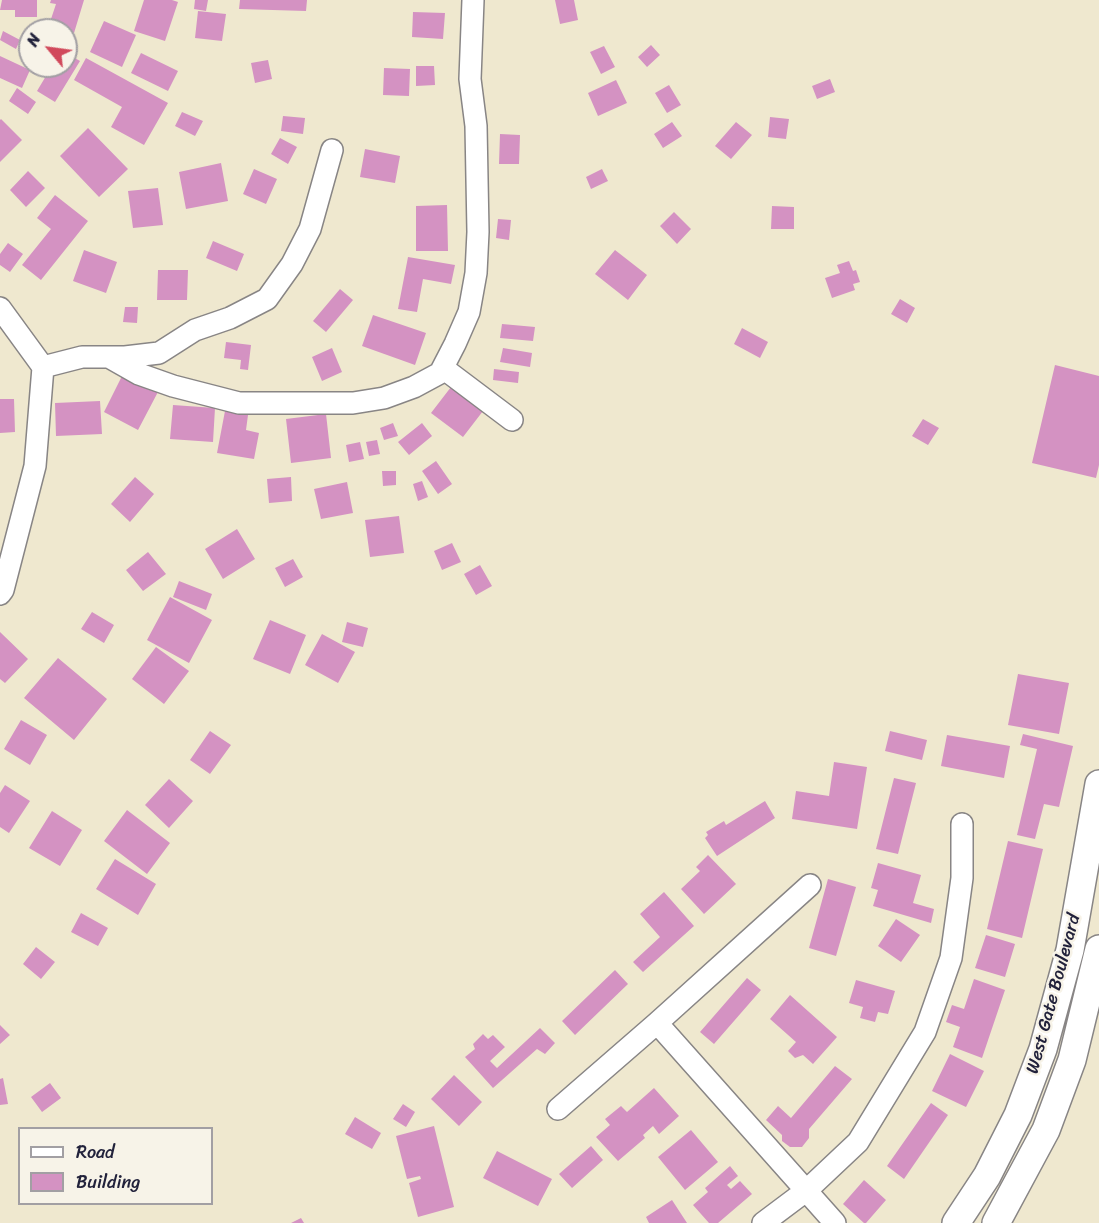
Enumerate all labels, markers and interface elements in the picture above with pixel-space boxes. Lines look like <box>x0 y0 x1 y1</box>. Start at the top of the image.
north arrow <box>18 18 78 78</box>
text: N <box>18 28 49 52</box>
street label: West Gate Boulevard <box>1022 912 1086 1076</box>
legend <box>18 1127 213 1205</box>
text: Road <box>76 1136 115 1168</box>
text: Building <box>76 1166 140 1198</box>

